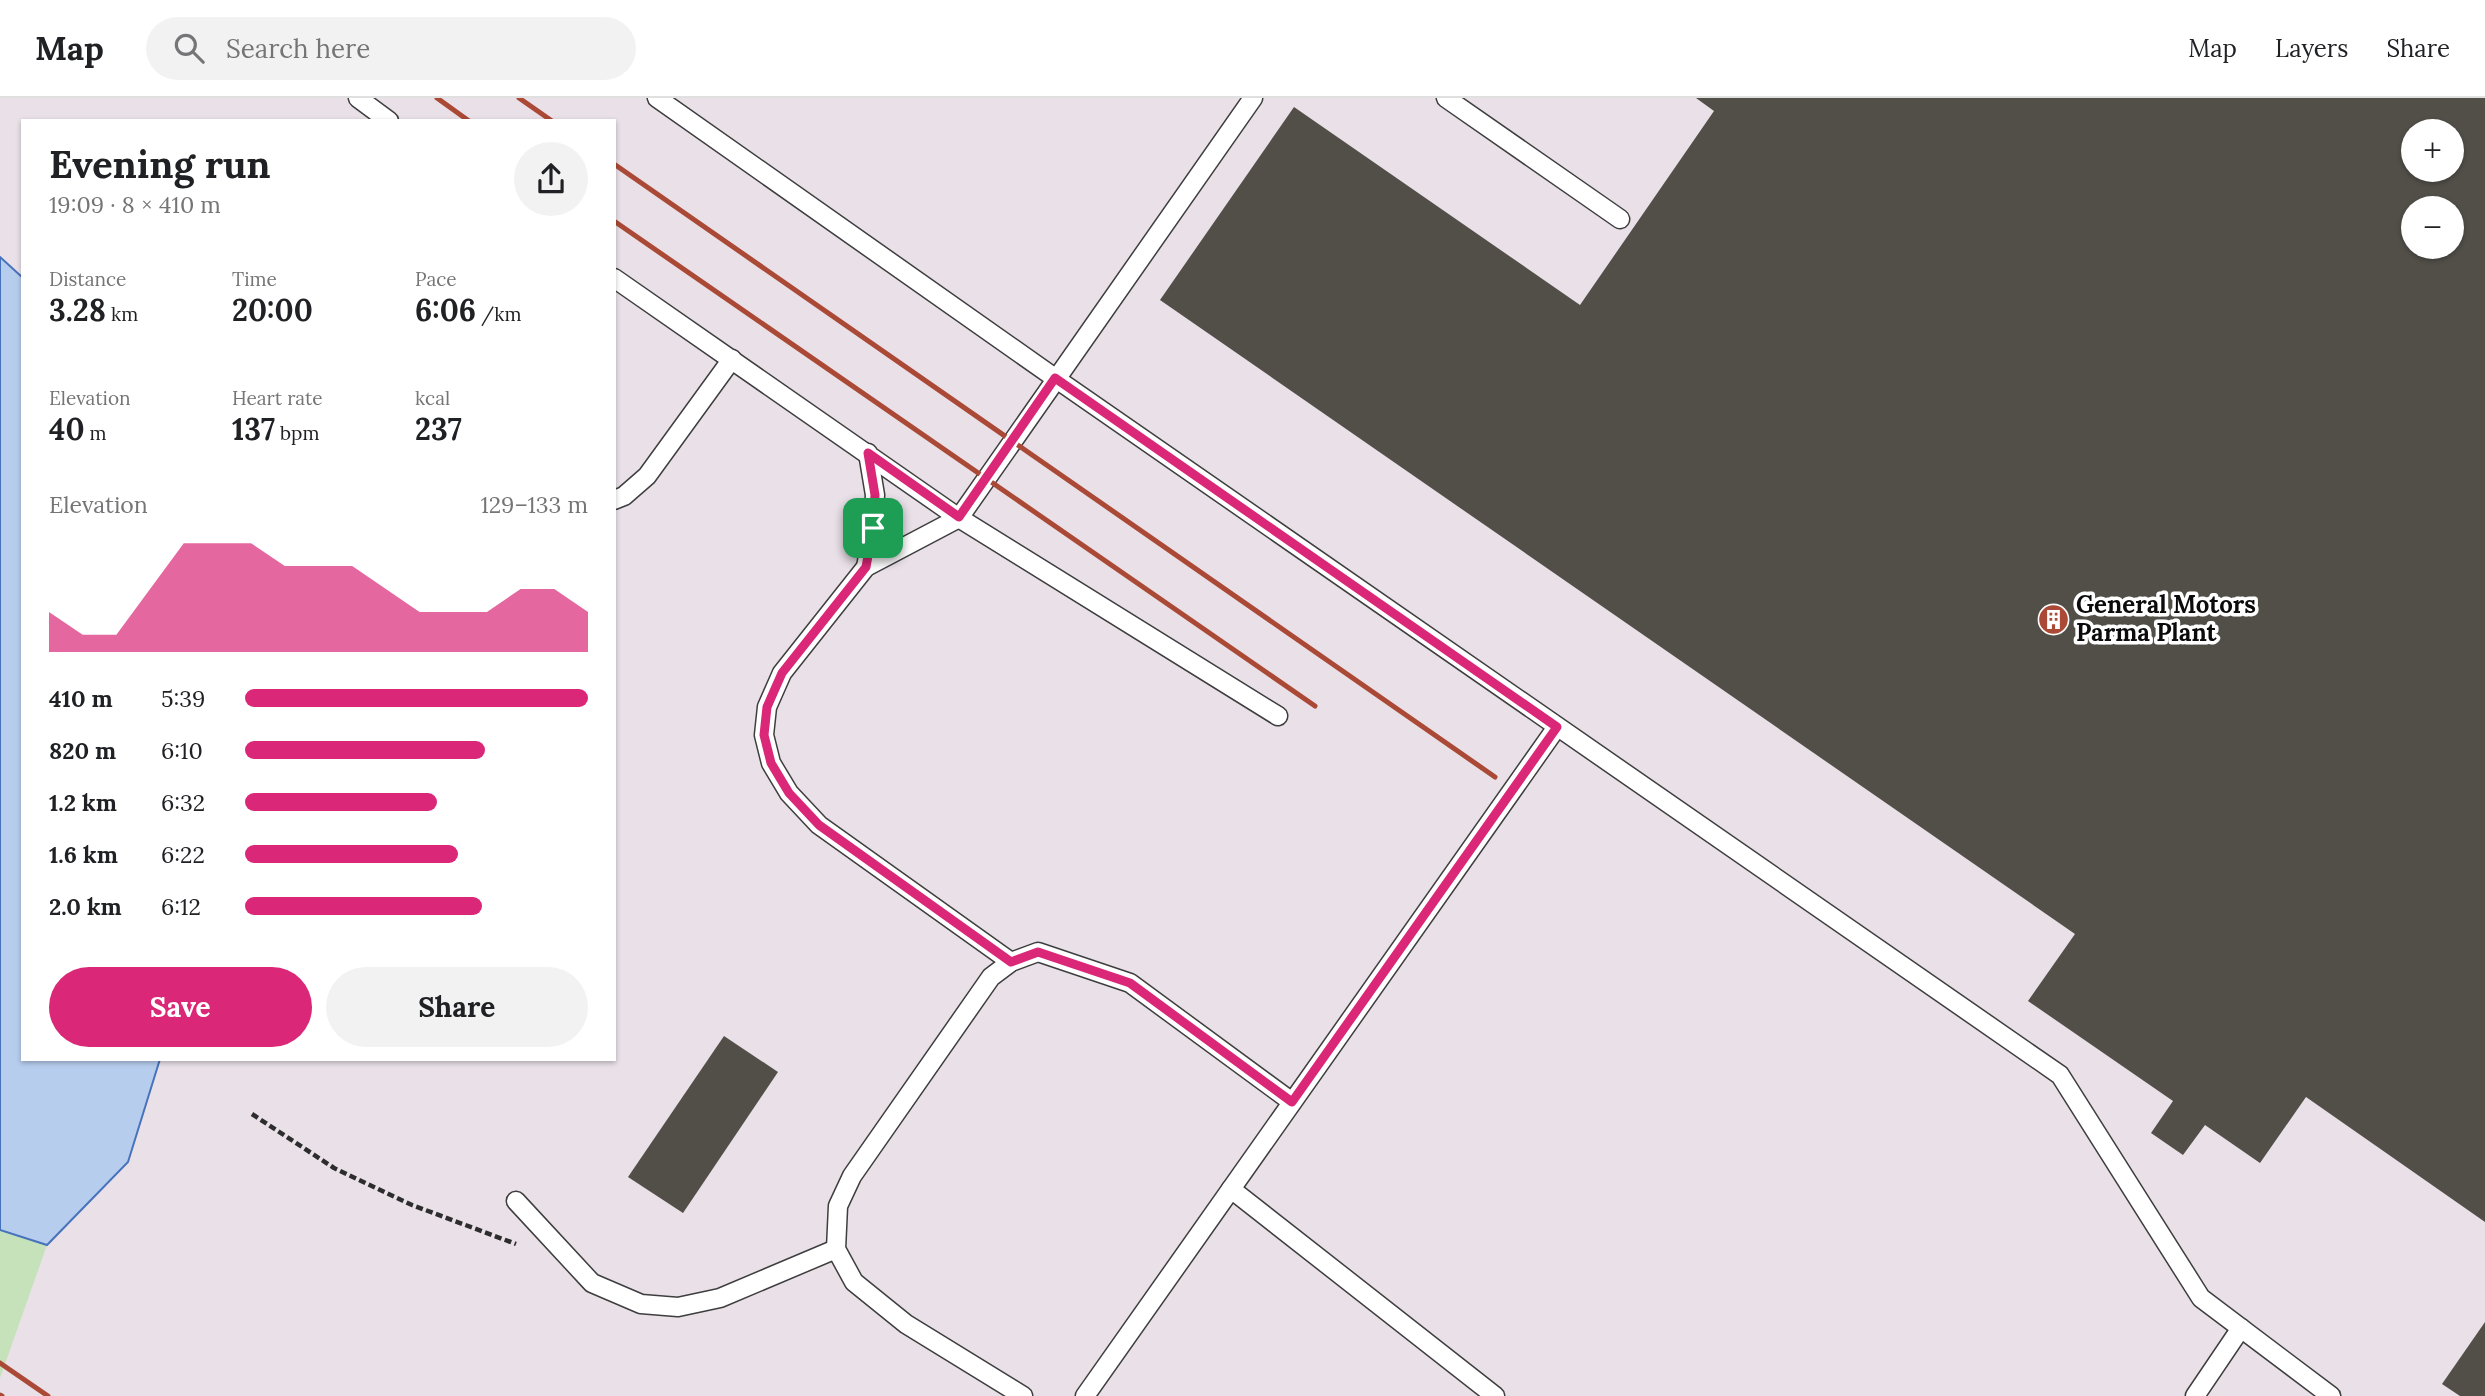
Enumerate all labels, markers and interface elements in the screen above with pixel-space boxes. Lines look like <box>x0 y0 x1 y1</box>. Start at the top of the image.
search box <box>146 17 636 80</box>
text: Map <box>35 27 104 69</box>
icon: search <box>170 29 208 67</box>
text: Search here <box>226 32 370 65</box>
text: Map <box>2188 33 2237 64</box>
text: Layers <box>2275 33 2348 64</box>
text: Share <box>2386 33 2450 64</box>
map controls <box>2401 119 2464 259</box>
button: + <box>2401 119 2464 182</box>
text: Evening run <box>49 140 271 188</box>
button: share <box>514 142 588 216</box>
text: 19:09 · 8 × 410 m <box>49 190 221 219</box>
button: − <box>2401 196 2464 259</box>
text: Distance <box>49 267 126 291</box>
text: Time <box>232 267 277 291</box>
text: Pace <box>415 267 457 291</box>
text: 3.28 <box>49 291 106 329</box>
text: 20:00 <box>232 291 313 329</box>
text: 6:06 <box>415 291 476 329</box>
text: km <box>106 302 138 326</box>
text: /km <box>476 302 521 326</box>
text: Elevation <box>49 386 131 410</box>
text: Heart rate <box>232 386 323 410</box>
text: kcal <box>415 386 450 410</box>
text: 40 <box>49 410 85 448</box>
text: 137 <box>232 410 275 448</box>
text: 237 <box>415 410 462 448</box>
text: m <box>85 421 106 445</box>
text: bpm <box>275 421 319 445</box>
text: Elevation <box>49 490 148 519</box>
text: 129–133 m <box>480 490 588 519</box>
pin <box>843 498 903 558</box>
icon: arrive <box>854 509 892 547</box>
place label: General Motors Parma Plant <box>2076 589 2256 648</box>
building icon: General Motors Parma Plant <box>2036 602 2070 636</box>
text: 410 m <box>49 684 113 713</box>
text: 5:39 <box>161 684 205 713</box>
text: 820 m <box>49 736 116 765</box>
text: 6:10 <box>161 736 203 765</box>
text: 1.2 km <box>49 788 117 817</box>
text: 6:32 <box>161 788 205 817</box>
text: 1.6 km <box>49 840 118 869</box>
text: 6:22 <box>161 840 205 869</box>
text: 2.0 km <box>49 892 122 921</box>
text: 6:12 <box>161 892 201 921</box>
button: Save <box>49 967 312 1047</box>
button: Share <box>326 967 588 1047</box>

